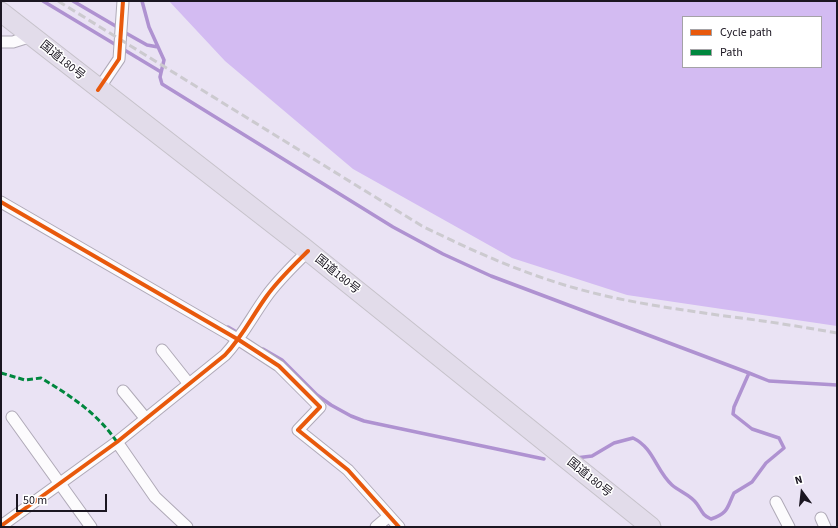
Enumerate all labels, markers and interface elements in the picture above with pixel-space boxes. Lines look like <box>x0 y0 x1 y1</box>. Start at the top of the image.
legend <box>682 16 822 68</box>
text: Cycle path <box>720 24 772 41</box>
street label: 国道180号 <box>37 38 87 84</box>
text: Path <box>720 44 743 61</box>
street label: 国道180号 <box>312 252 362 298</box>
street label: 国道180号 <box>564 455 614 501</box>
north arrow <box>782 472 822 512</box>
text: N <box>793 472 804 488</box>
scale bar <box>18 486 109 512</box>
text: 50 m <box>23 492 47 509</box>

